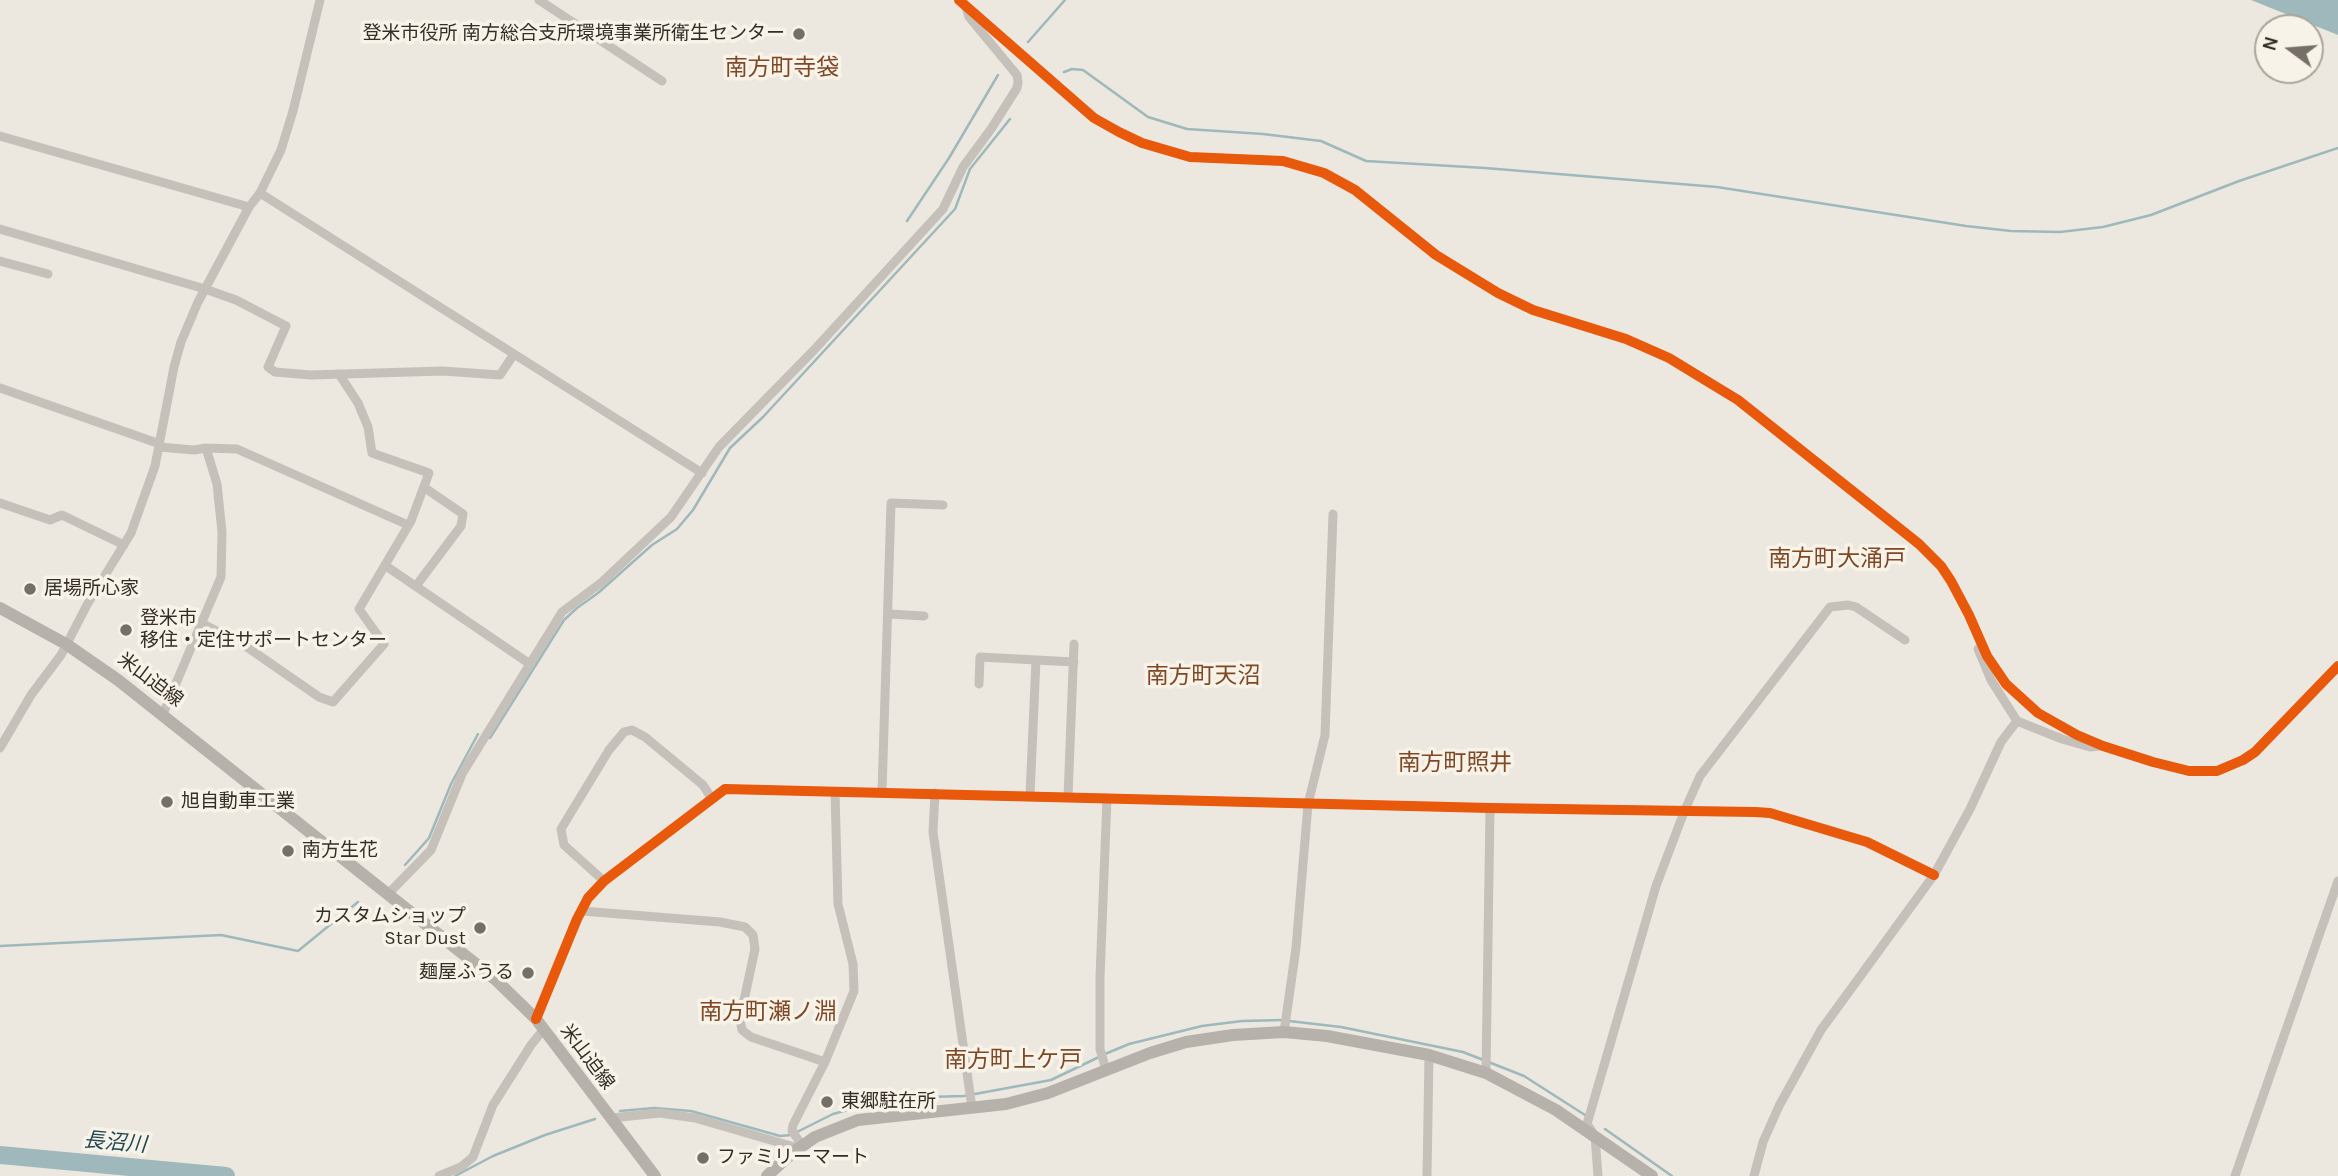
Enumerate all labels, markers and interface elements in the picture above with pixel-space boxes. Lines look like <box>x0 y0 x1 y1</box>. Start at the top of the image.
north arrow <box>2254 14 2324 84</box>
place label: 登米市役所 南方総合支所環境事業所衛生センター <box>362 23 785 45</box>
marker: 登米市役所 南方総合支所環境事業所衛生センター <box>791 26 807 42</box>
text: N <box>2258 34 2283 53</box>
district label: 南方町寺袋 <box>725 54 839 82</box>
district label: 南方町大涌戸 <box>1768 545 1906 573</box>
place label: 居場所心家 <box>44 578 139 600</box>
marker: 居場所心家 <box>22 581 38 597</box>
place label: 登米市 移住・定住サポートセンター <box>140 608 387 652</box>
marker: 登米市 移住・定住サポートセンター <box>118 622 134 638</box>
street label: 米山迫線 <box>113 648 187 712</box>
district label: 南方町天沼 <box>1146 662 1260 690</box>
district label: 南方町照井 <box>1398 749 1512 777</box>
place label: 旭自動車工業 <box>181 791 295 813</box>
marker: 旭自動車工業 <box>159 794 175 810</box>
place label: 南方生花 <box>302 840 378 862</box>
marker: 南方生花 <box>280 843 296 859</box>
place label: カスタムショップ Star Dust <box>314 906 466 950</box>
marker: カスタムショップ Star Dust <box>472 920 488 936</box>
place label: 麺屋ふうる <box>419 962 514 984</box>
marker: 麺屋ふうる <box>520 965 536 981</box>
district label: 南方町瀬ノ淵 <box>699 998 837 1026</box>
street label: 米山迫線 <box>555 1020 619 1094</box>
district label: 南方町上ケ戸 <box>944 1046 1082 1074</box>
place label: 東郷駐在所 <box>841 1091 936 1113</box>
marker: 東郷駐在所 <box>819 1094 835 1110</box>
water label: 長沼川 <box>83 1128 147 1158</box>
place label: ファミリーマート <box>717 1147 869 1169</box>
marker: ファミリーマート <box>695 1150 711 1166</box>

